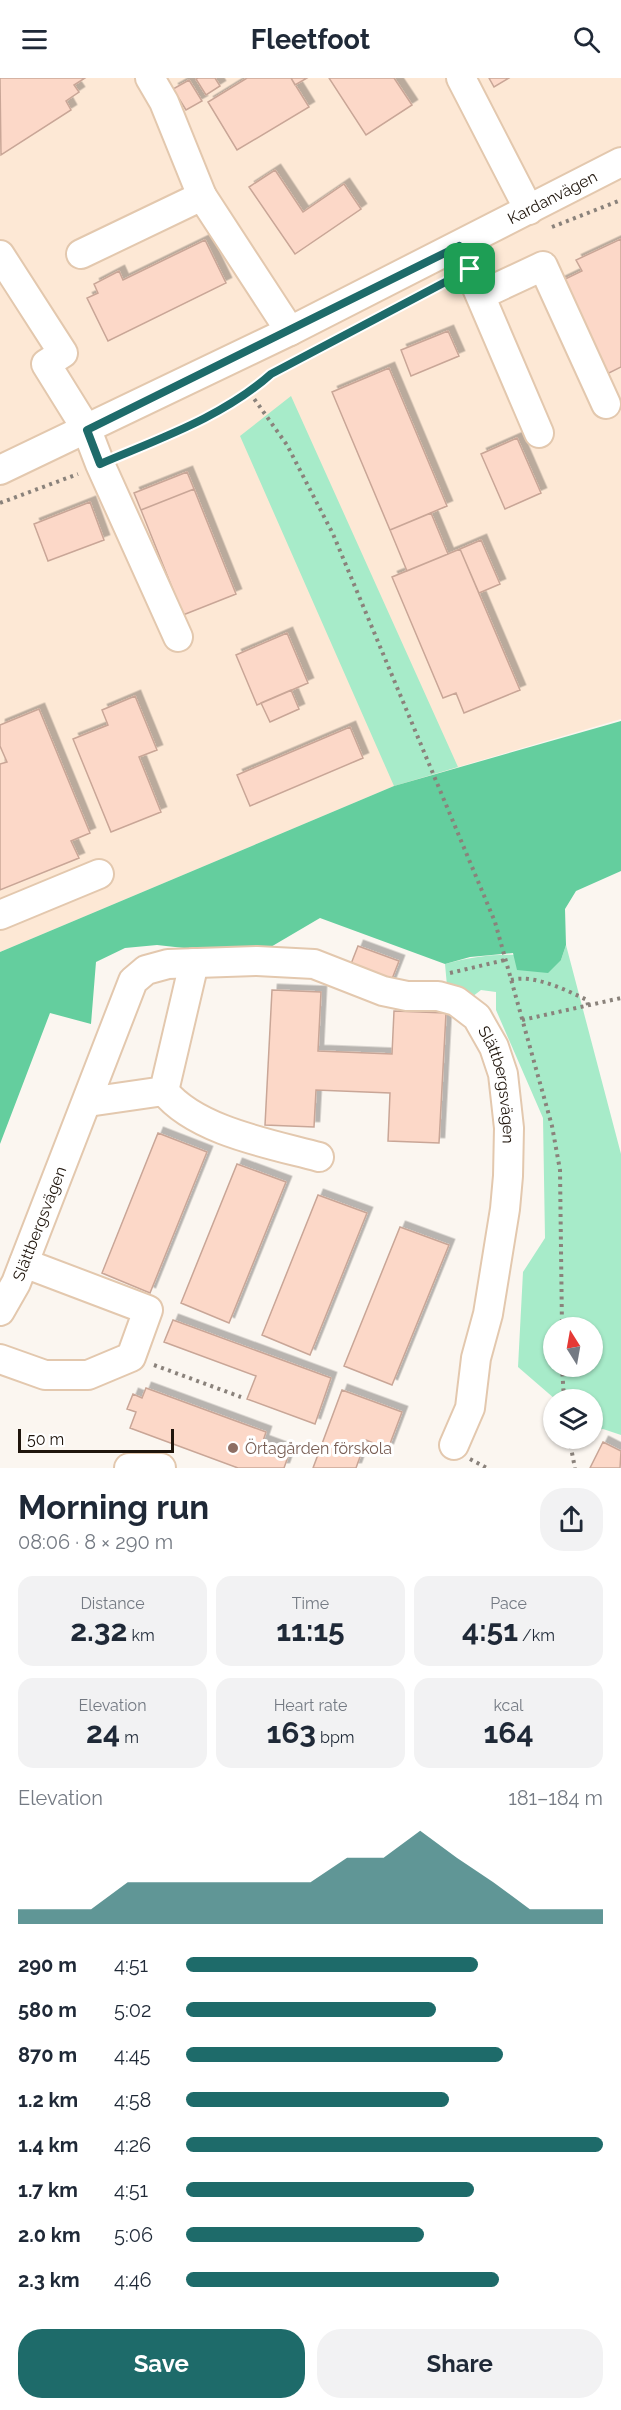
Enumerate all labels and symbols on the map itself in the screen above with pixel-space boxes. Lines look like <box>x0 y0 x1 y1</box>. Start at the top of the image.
street label: Kardanvägen <box>504 166 600 228</box>
pin <box>444 243 495 294</box>
street label: Slättbergsvägen <box>474 1022 519 1144</box>
street label: Slättbergsvägen <box>8 1164 70 1284</box>
north arrow <box>543 1317 603 1377</box>
scale bar <box>18 1426 174 1454</box>
place label: Örtagården förskola <box>245 1438 392 1458</box>
marker: Örtagården förskola <box>226 1441 240 1455</box>

